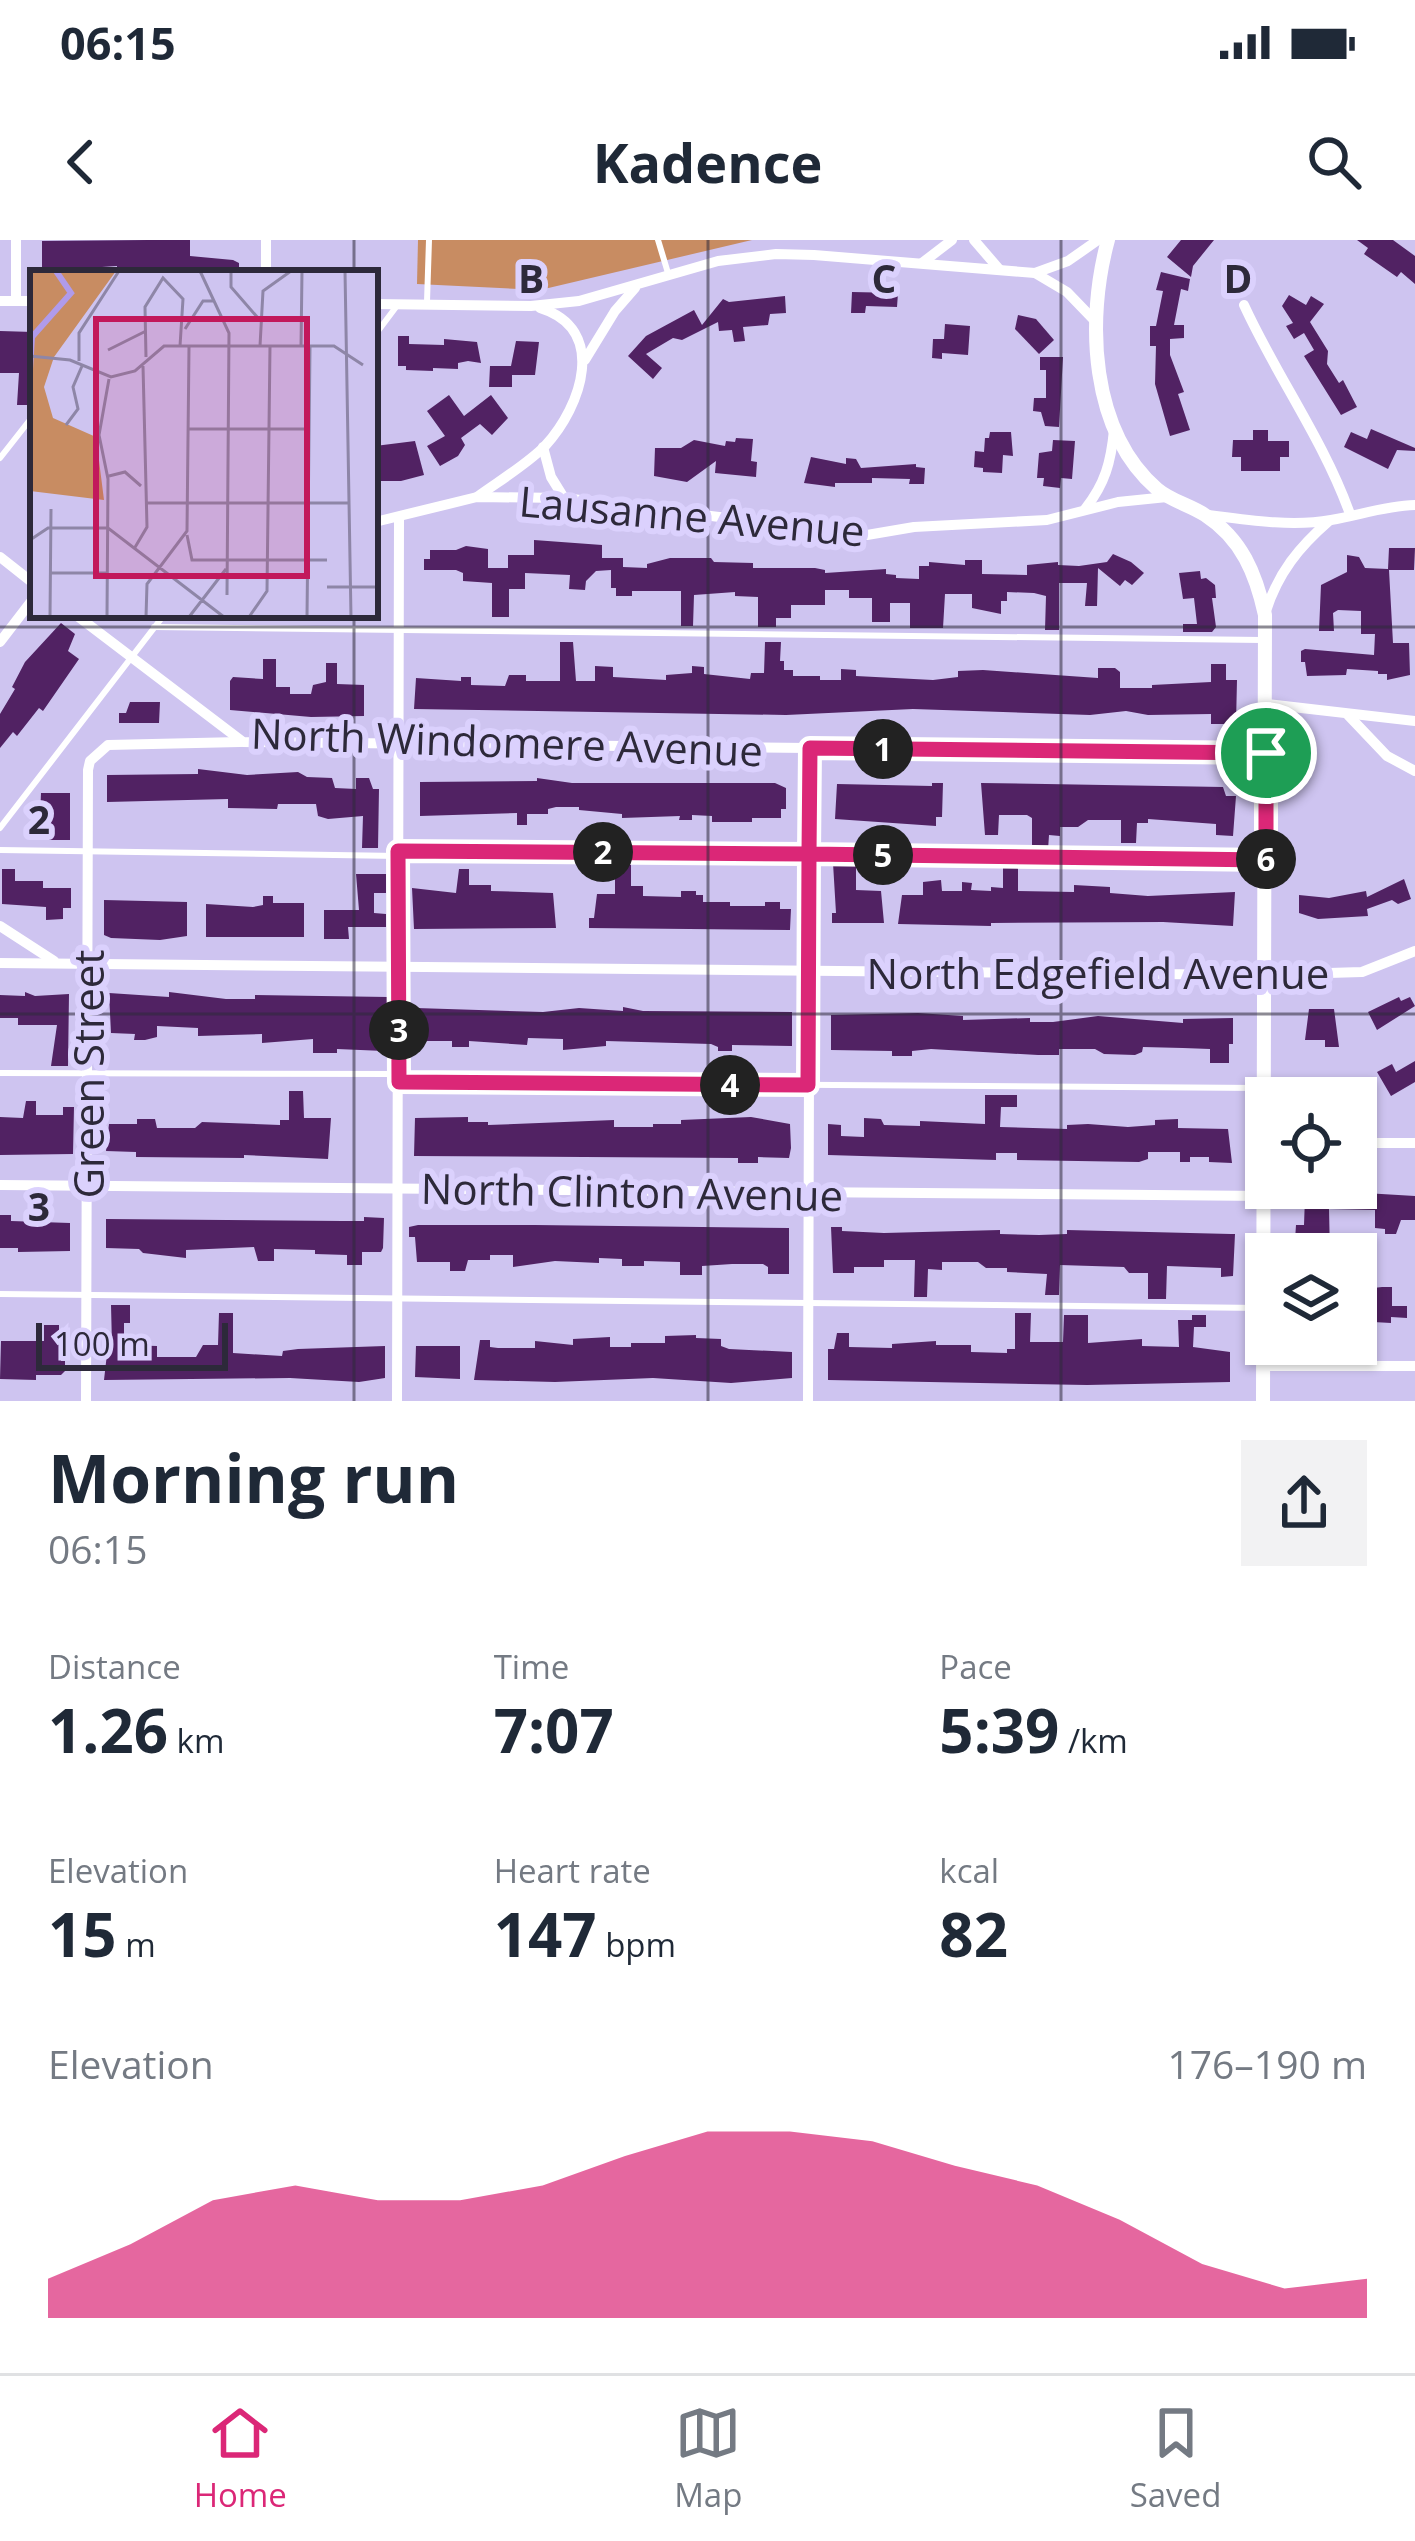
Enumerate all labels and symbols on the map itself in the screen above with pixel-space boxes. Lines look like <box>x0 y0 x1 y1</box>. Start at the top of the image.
text: B <box>518 251 544 304</box>
text: C <box>872 251 896 304</box>
text: D <box>1224 251 1252 304</box>
inset map <box>30 270 378 618</box>
street label: Lausanne Avenue <box>517 472 867 558</box>
pin <box>1215 702 1317 804</box>
street label: North Windomere Avenue <box>250 704 764 778</box>
pin: 1 <box>853 719 913 779</box>
text: 2 <box>28 792 50 845</box>
pin: 2 <box>573 822 633 882</box>
pin: 5 <box>853 825 913 885</box>
pin: 6 <box>1236 829 1296 889</box>
street label: North Edgefield Avenue <box>867 944 1329 1001</box>
street label: Green Street <box>59 950 116 1198</box>
pin: 3 <box>369 1000 429 1060</box>
pin: 4 <box>700 1055 760 1115</box>
street label: North Clinton Avenue <box>420 1159 844 1223</box>
text: 3 <box>28 1179 50 1232</box>
scale bar <box>36 1317 228 1370</box>

